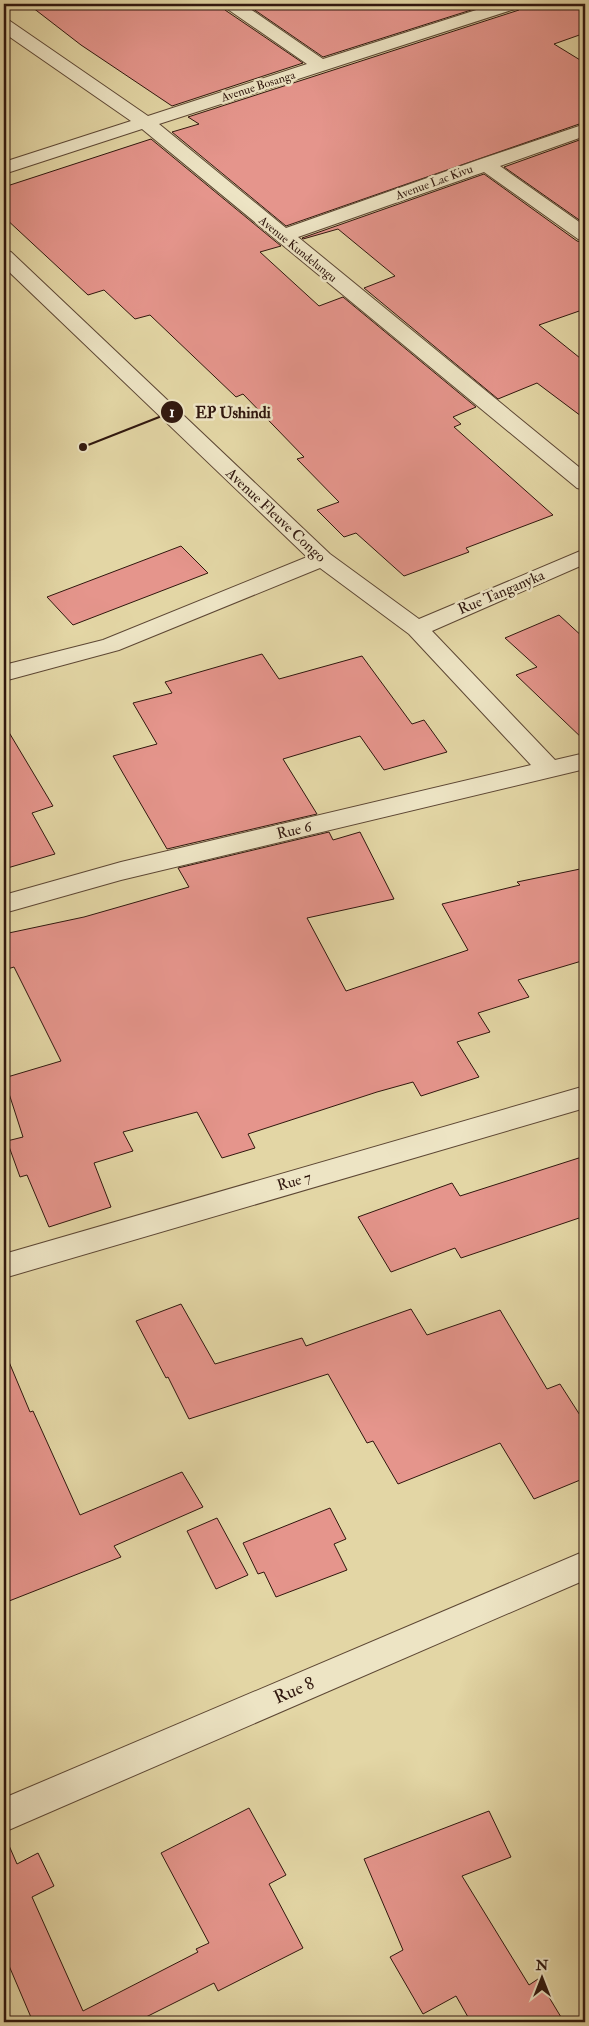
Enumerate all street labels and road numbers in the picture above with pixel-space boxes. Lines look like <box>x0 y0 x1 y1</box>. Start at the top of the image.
street label: Avenue Bosanga <box>218 67 298 106</box>
street label: Avenue Lac Kivu <box>393 162 475 204</box>
street label: Avenue Kundelungu <box>255 213 340 286</box>
street label: Avenue Fleuve Congo <box>221 463 330 567</box>
street label: Rue Tanganyka <box>455 565 548 619</box>
street label: Rue 6 <box>275 817 315 844</box>
street label: Rue 7 <box>275 1168 314 1195</box>
street label: Rue 8 <box>270 1672 318 1709</box>

